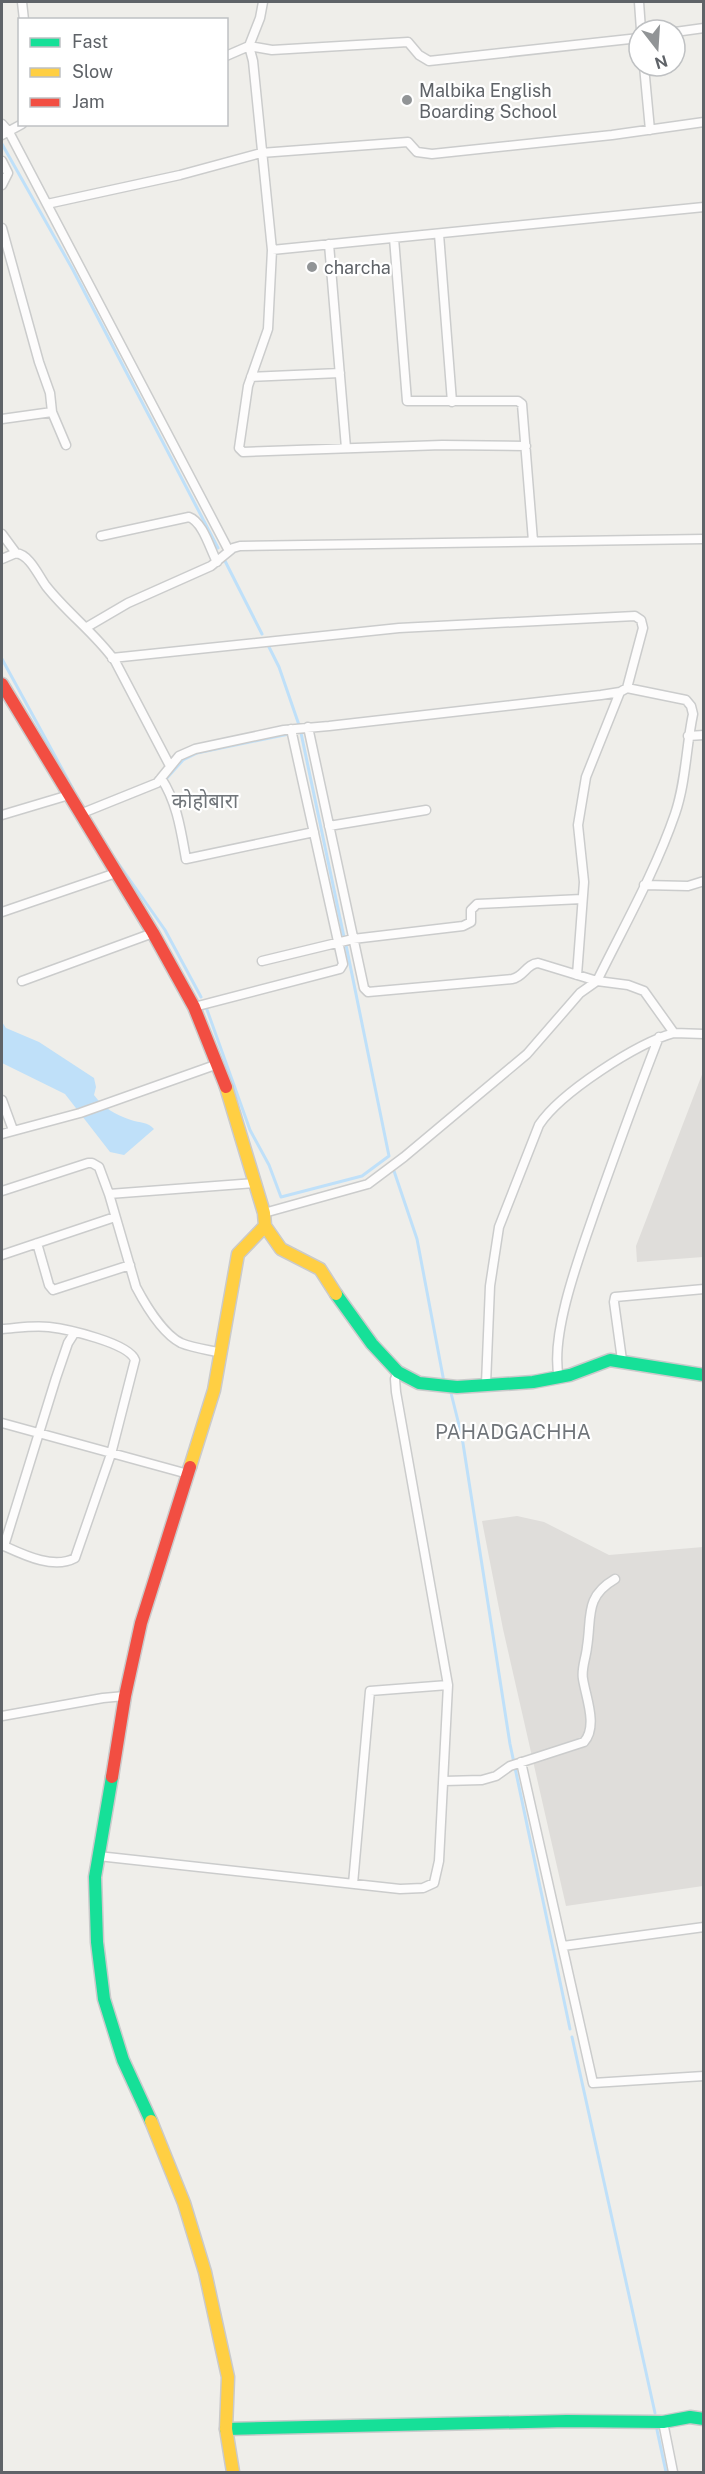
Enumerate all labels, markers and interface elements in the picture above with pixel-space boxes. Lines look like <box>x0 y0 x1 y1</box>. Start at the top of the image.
legend <box>18 18 228 126</box>
north arrow <box>627 18 687 78</box>
text: Fast <box>72 31 108 52</box>
text: N <box>652 51 670 73</box>
text: Slow <box>72 61 113 82</box>
place label: Malbika English Boarding School <box>419 80 557 122</box>
text: Jam <box>72 91 105 112</box>
marker: Malbika English Boarding School <box>400 93 414 107</box>
place label: charcha <box>324 257 391 278</box>
marker: charcha <box>305 260 319 274</box>
district label: कोहोबारा <box>172 789 239 813</box>
district label: PAHADGACHHA <box>435 1420 591 1444</box>

